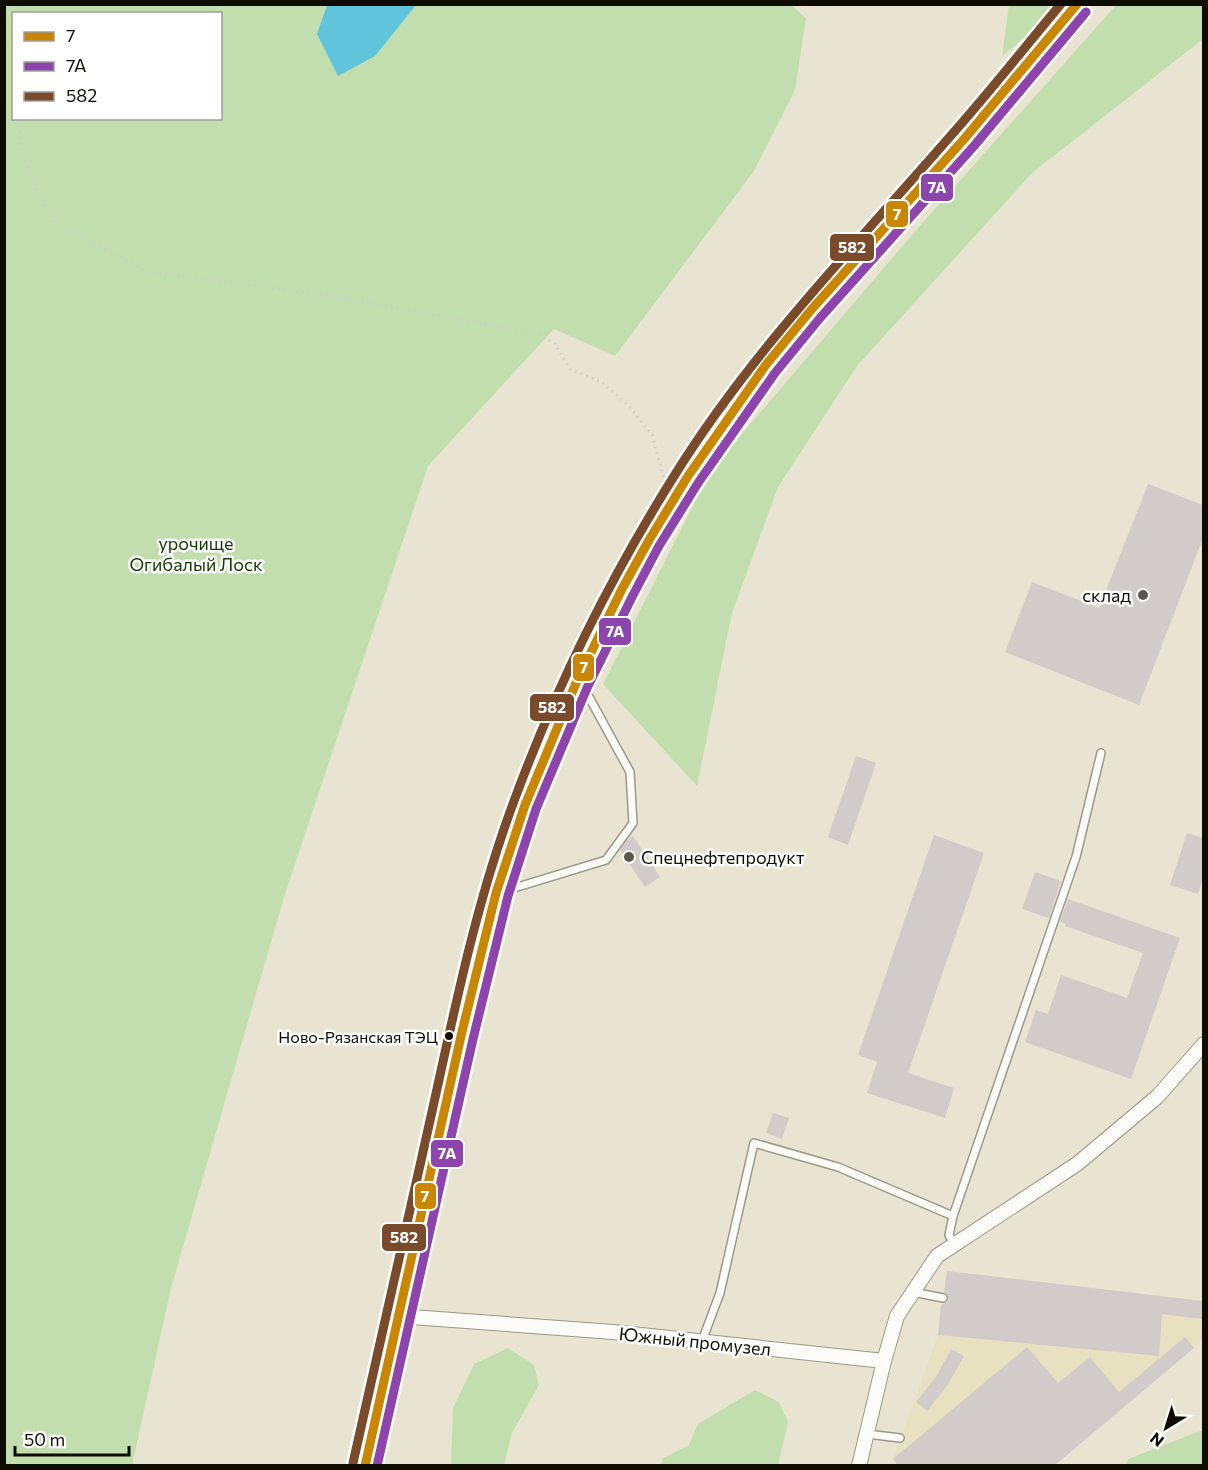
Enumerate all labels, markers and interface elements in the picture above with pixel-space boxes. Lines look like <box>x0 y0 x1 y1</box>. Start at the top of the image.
legend <box>12 12 222 120</box>
text: 7 <box>66 24 76 46</box>
text: 7А <box>66 54 86 76</box>
text: 582 <box>66 84 97 106</box>
line badge: 7А <box>920 173 954 202</box>
text: 7А <box>927 177 947 196</box>
line badge: 7 <box>885 200 909 228</box>
text: 7 <box>893 204 902 223</box>
line badge: 582 <box>829 233 875 262</box>
text: 582 <box>838 237 866 256</box>
park label: урочище Огибалый Лоск <box>129 532 263 575</box>
place label: склад <box>1082 584 1131 606</box>
marker: склад <box>1136 588 1150 602</box>
line badge: 7А <box>598 617 632 646</box>
text: 7А <box>605 621 625 640</box>
line badge: 7 <box>572 653 595 682</box>
text: 7 <box>580 657 589 676</box>
line badge: 582 <box>529 693 575 722</box>
text: 582 <box>538 697 566 716</box>
place label: Спецнефтепродукт <box>641 846 805 868</box>
marker: Спецнефтепродукт <box>622 850 636 864</box>
place label: Ново-Рязанская ТЭЦ <box>278 1027 438 1046</box>
marker: Ново-Рязанская ТЭЦ <box>443 1030 455 1042</box>
line badge: 7А <box>430 1139 464 1168</box>
text: 7А <box>437 1143 457 1162</box>
line badge: 7 <box>414 1182 437 1210</box>
text: 7 <box>421 1186 430 1205</box>
line badge: 582 <box>381 1223 427 1252</box>
text: 582 <box>390 1227 418 1246</box>
street label: Южный промузел <box>618 1322 772 1360</box>
north arrow <box>1136 1398 1196 1458</box>
scale bar <box>15 1419 129 1457</box>
text: 50 m <box>24 1428 65 1450</box>
text: N <box>1146 1429 1167 1451</box>

